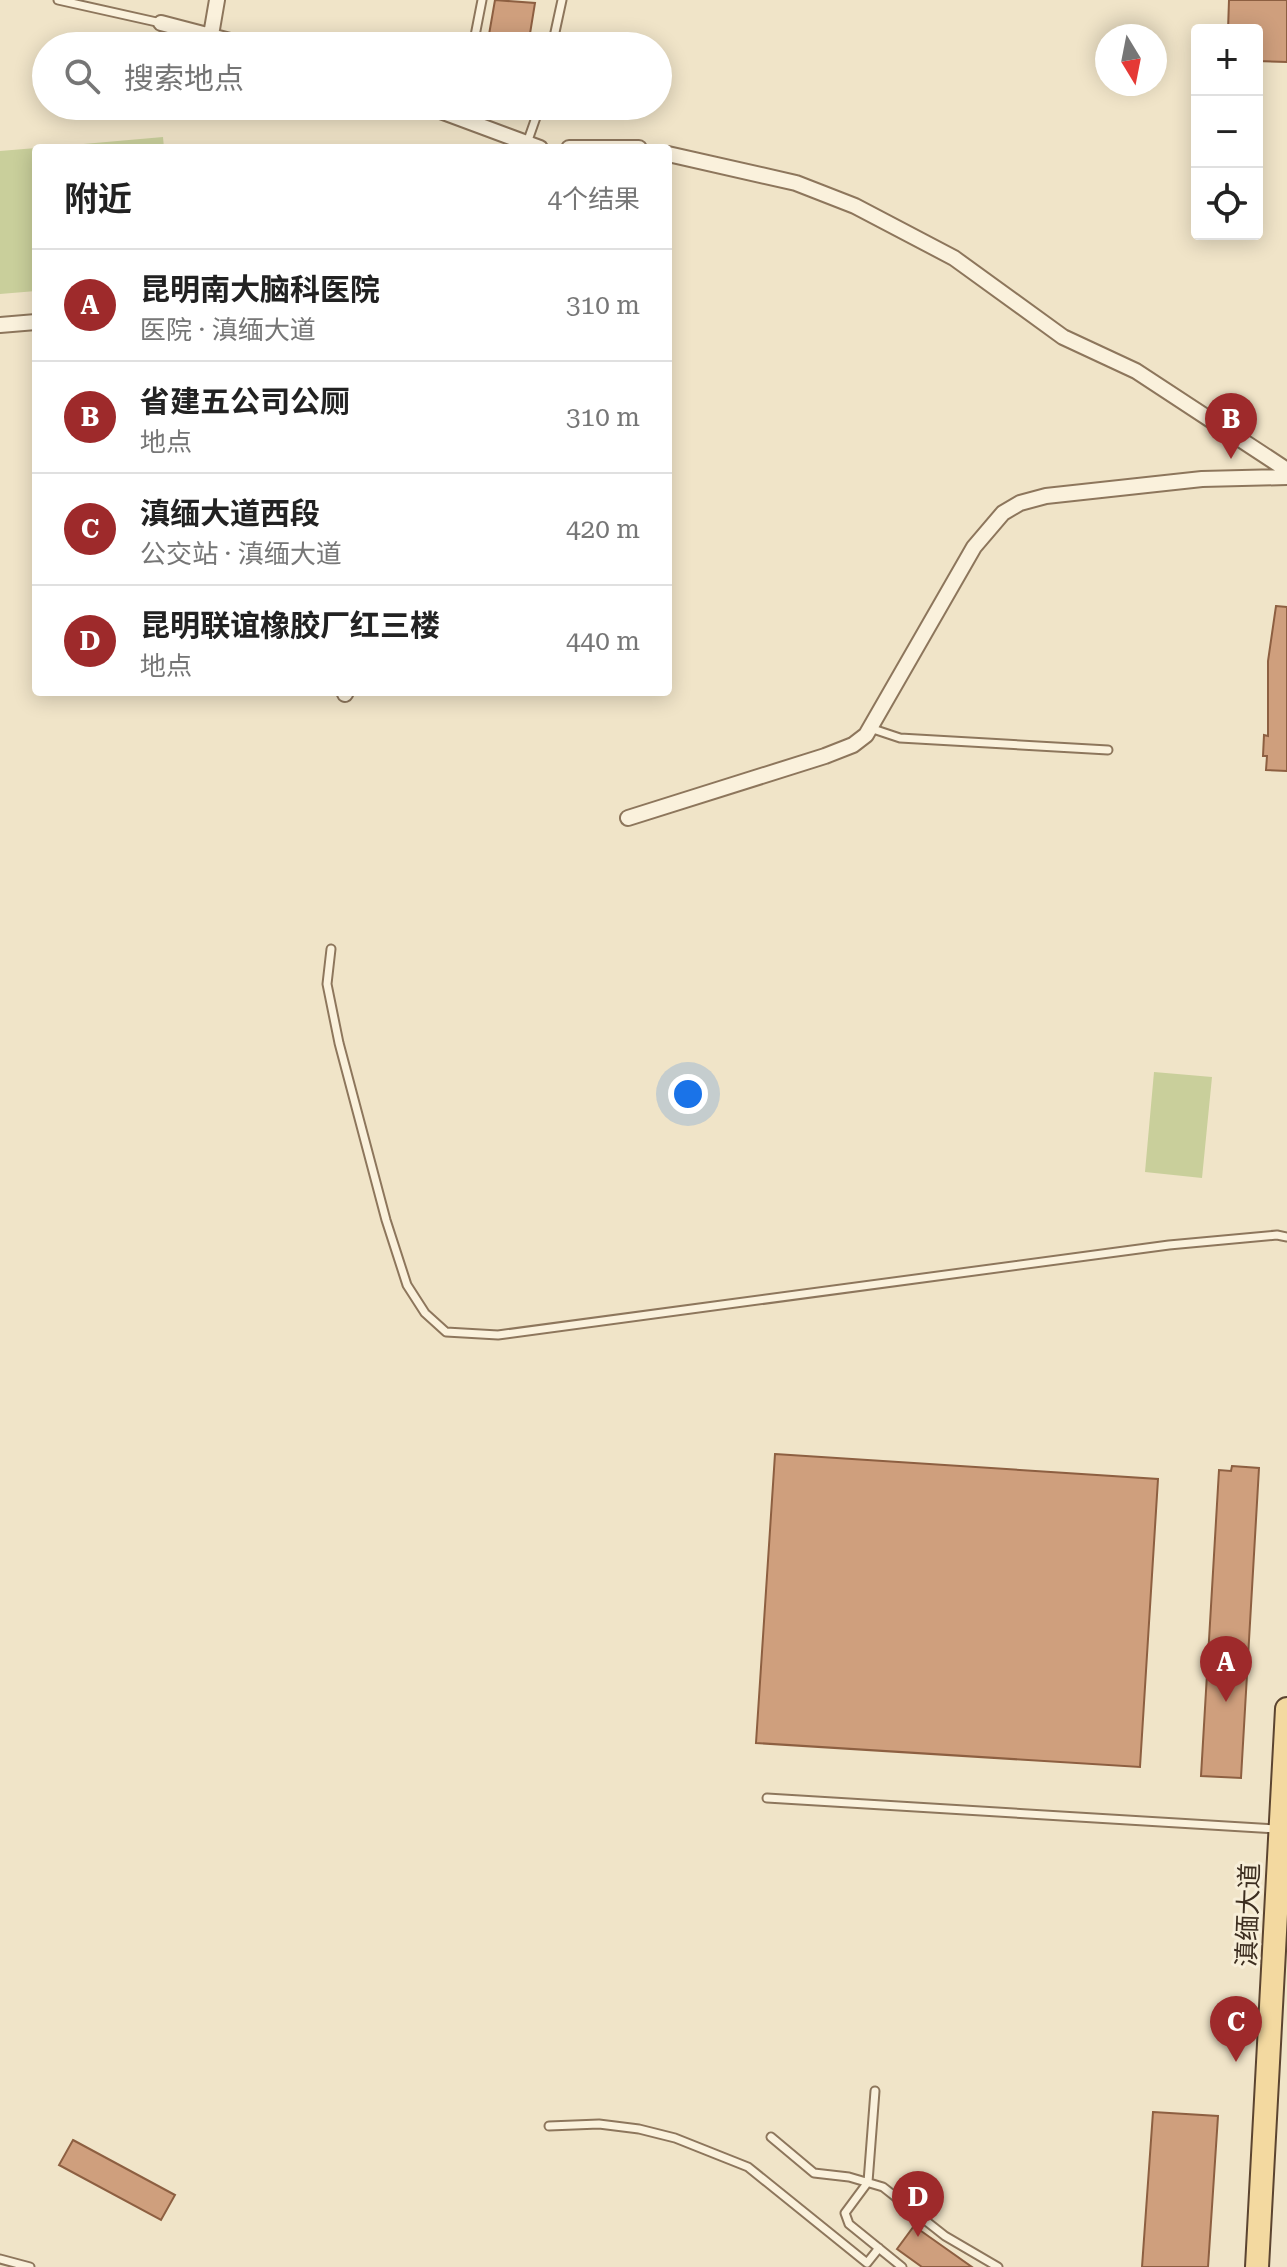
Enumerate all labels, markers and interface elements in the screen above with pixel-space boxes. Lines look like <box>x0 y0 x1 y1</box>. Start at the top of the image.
north arrow <box>1095 24 1167 96</box>
map controls <box>1191 24 1263 240</box>
button: + <box>1191 24 1263 96</box>
search box <box>32 32 672 120</box>
icon: search <box>60 54 104 98</box>
text: 搜索地点 <box>124 61 244 96</box>
button: − <box>1191 96 1263 168</box>
button: locate <box>1191 168 1263 240</box>
text: 附近 <box>64 179 132 219</box>
text: 4个结果 <box>547 184 640 214</box>
text: 昆明南大脑科医院 <box>140 272 380 307</box>
text: A <box>81 290 99 320</box>
text: 310 m <box>566 290 640 320</box>
text: 医院 · 滇缅大道 <box>140 315 316 345</box>
text: 省建五公司公厕 <box>140 384 350 419</box>
pin: B <box>1205 393 1257 459</box>
text: B <box>81 402 99 432</box>
text: 310 m <box>566 402 640 432</box>
text: 地点 <box>140 427 192 457</box>
text: 滇缅大道西段 <box>140 496 320 531</box>
text: C <box>81 514 99 544</box>
text: 420 m <box>566 514 640 544</box>
text: 公交站 · 滇缅大道 <box>140 539 342 569</box>
text: 昆明联谊橡胶厂红三楼 <box>140 608 440 643</box>
text: D <box>80 626 100 656</box>
text: 440 m <box>566 626 640 656</box>
text: 地点 <box>140 651 192 681</box>
your location <box>668 1074 708 1114</box>
pin: A <box>1200 1636 1252 1702</box>
street label: 滇缅大道 <box>1231 1863 1265 1967</box>
pin: C <box>1210 1996 1262 2062</box>
pin: D <box>892 2171 944 2237</box>

